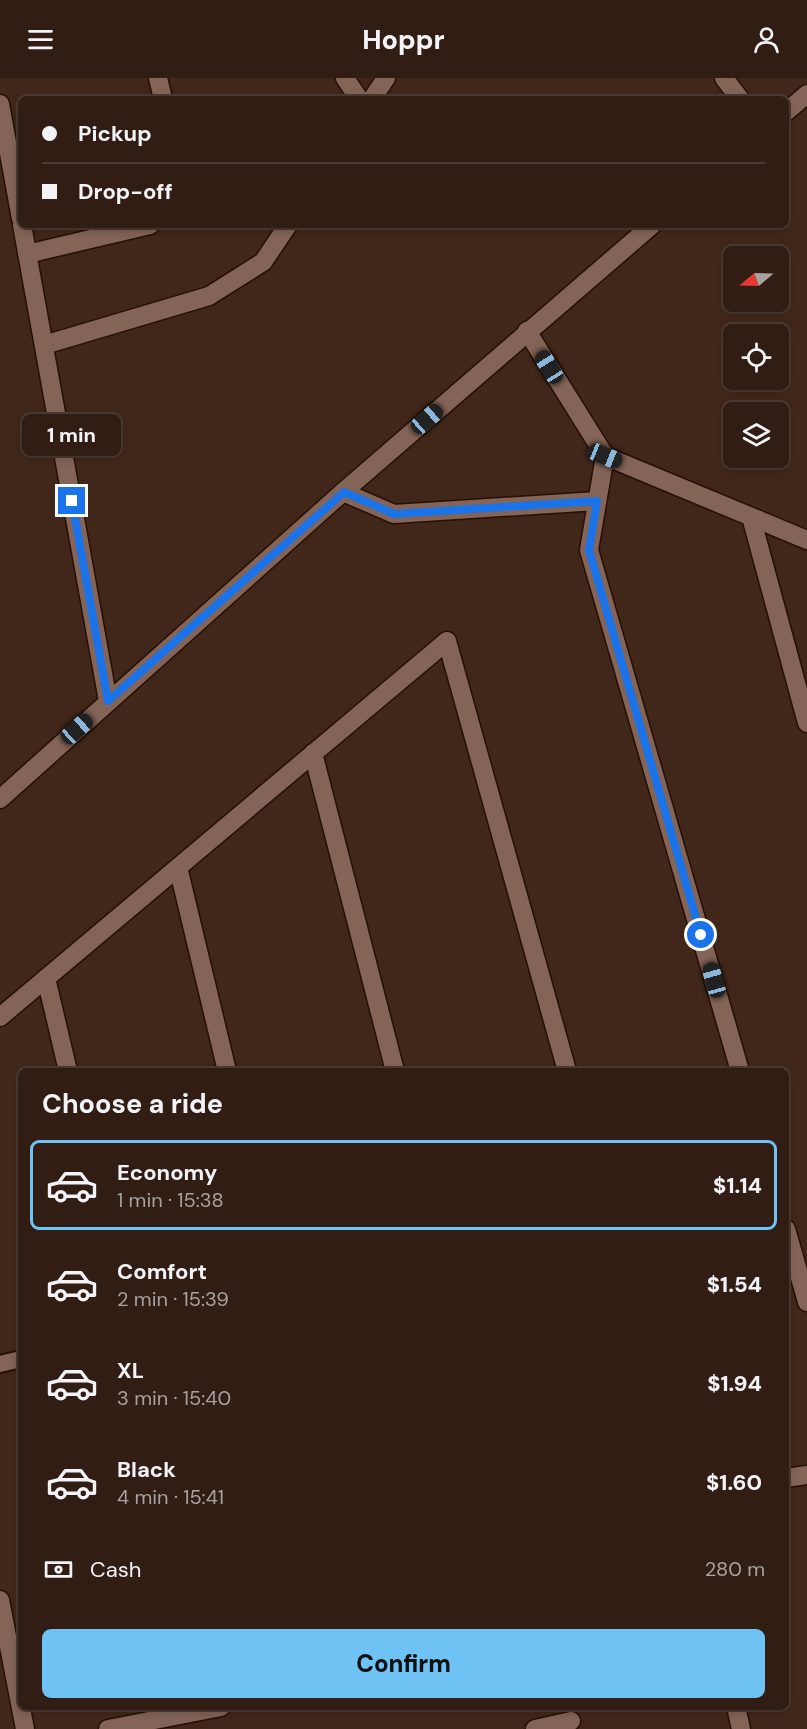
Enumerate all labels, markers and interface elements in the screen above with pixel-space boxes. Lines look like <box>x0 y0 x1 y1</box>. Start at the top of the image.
text: Hoppr <box>362 22 445 57</box>
icon: menu <box>24 23 57 56</box>
icon: person <box>750 23 783 56</box>
text: Pickup <box>78 119 152 148</box>
text: Drop-off <box>78 177 173 206</box>
north arrow <box>723 246 789 312</box>
map controls <box>723 246 789 468</box>
button: locate <box>723 324 789 390</box>
car <box>532 347 566 387</box>
car <box>408 400 446 438</box>
button: layers <box>723 402 789 468</box>
callout: 1 min <box>22 414 122 456</box>
text: 1 min <box>47 422 96 448</box>
car <box>585 441 625 471</box>
route end <box>58 487 85 514</box>
car <box>58 710 96 748</box>
route start <box>687 921 714 948</box>
car <box>700 960 728 1000</box>
text: Choose a ride <box>42 1086 223 1121</box>
icon: car <box>45 1158 99 1212</box>
text: Economy <box>117 1158 217 1187</box>
text: $1.14 <box>713 1171 762 1200</box>
text: 1 min · 15:38 <box>117 1187 224 1213</box>
icon: car <box>45 1257 99 1311</box>
text: Comfort <box>117 1257 207 1286</box>
text: $1.54 <box>707 1270 762 1299</box>
text: 2 min · 15:39 <box>117 1286 229 1312</box>
icon: car <box>45 1356 99 1410</box>
text: XL <box>117 1356 144 1385</box>
text: $1.94 <box>707 1369 762 1398</box>
text: 3 min · 15:40 <box>117 1385 231 1411</box>
icon: car <box>45 1455 99 1509</box>
text: Black <box>117 1455 176 1484</box>
text: $1.60 <box>706 1468 762 1497</box>
text: 4 min · 15:41 <box>117 1484 224 1510</box>
icon: cash <box>42 1553 75 1586</box>
text: Cash <box>90 1555 141 1584</box>
text: 280 m <box>705 1556 765 1582</box>
button: Confirm <box>42 1629 765 1698</box>

